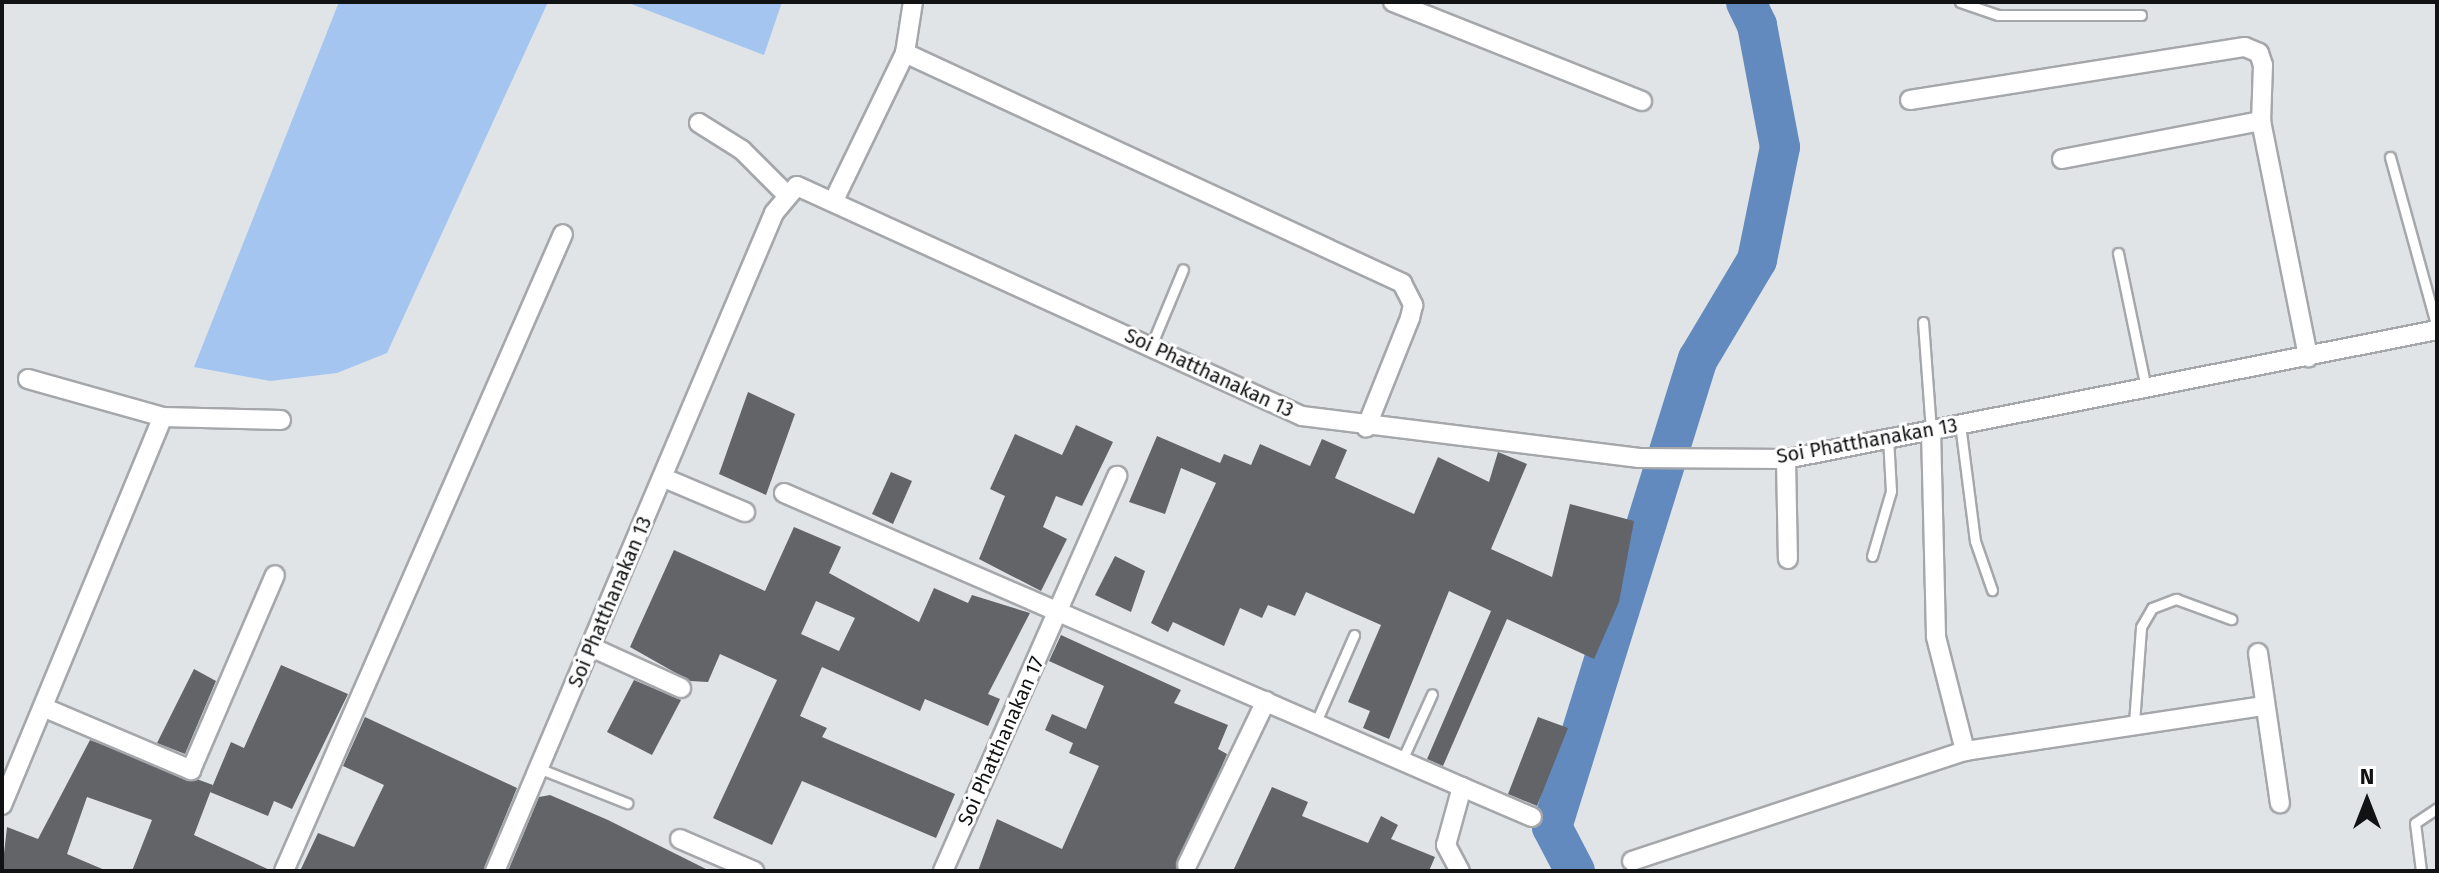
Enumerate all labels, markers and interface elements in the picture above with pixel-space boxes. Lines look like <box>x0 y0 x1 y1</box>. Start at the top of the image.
street label: Soi Phatthanakan 13 <box>1121 323 1297 423</box>
street label: Soi Phatthanakan 13 <box>1775 413 1959 469</box>
street label: Soi Phatthanakan 13 <box>563 513 657 691</box>
street label: Soi Phatthanakan 17 <box>953 653 1049 829</box>
north arrow <box>2327 761 2407 841</box>
text: N <box>2360 763 2374 790</box>

